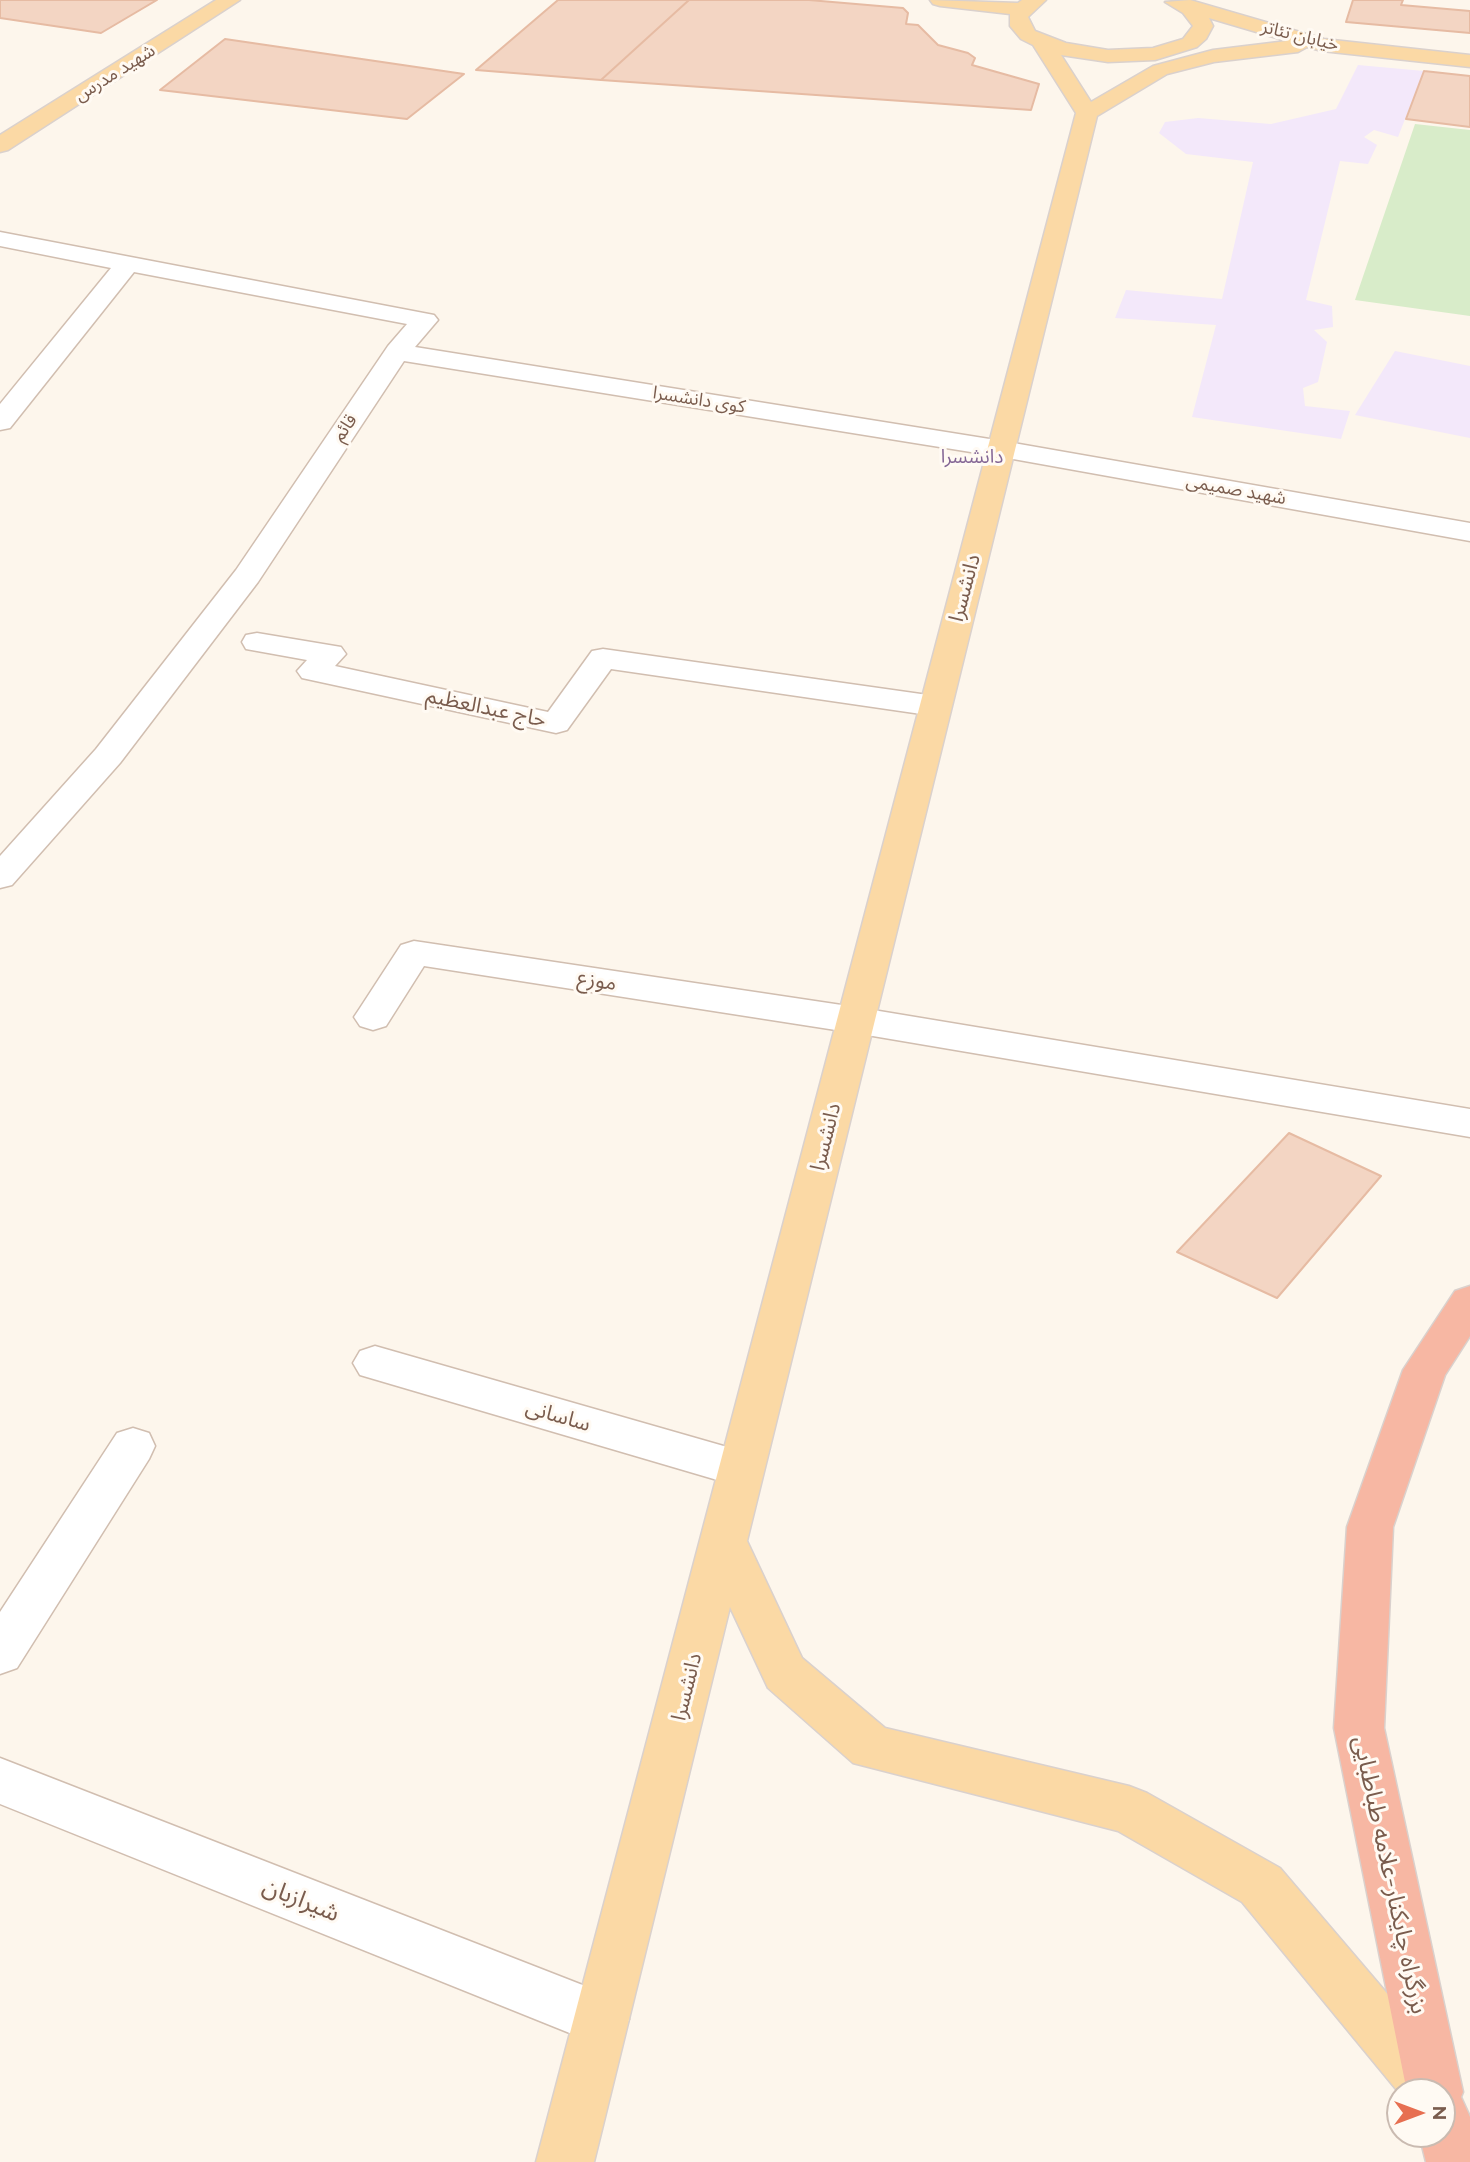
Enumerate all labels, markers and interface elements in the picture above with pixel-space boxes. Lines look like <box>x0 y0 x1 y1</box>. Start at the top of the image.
street label: خیابان تئاتر <box>1259 16 1341 56</box>
street label: شهید مدرس <box>71 40 159 106</box>
street label: کوی دانشسرا <box>651 382 747 418</box>
street label: قائم <box>328 410 362 446</box>
district label: دانشسرا <box>941 446 1003 468</box>
street label: شهید صمیمی <box>1184 471 1288 509</box>
street label: دانشسرا <box>944 551 986 625</box>
street label: حاج عبدالعظیم <box>424 683 548 733</box>
street label: موزع <box>576 965 618 997</box>
street label: دانشسرا <box>805 1100 847 1174</box>
street label: ساسانی <box>523 1395 593 1437</box>
street label: دانشسرا <box>666 1650 708 1724</box>
street label: بزرگراه چایکنار-علامه طباطبایی <box>1346 1733 1434 2017</box>
street label: شیرازبان <box>258 1872 344 1928</box>
north arrow <box>1386 2078 1456 2148</box>
text: N <box>1429 2106 1451 2120</box>

